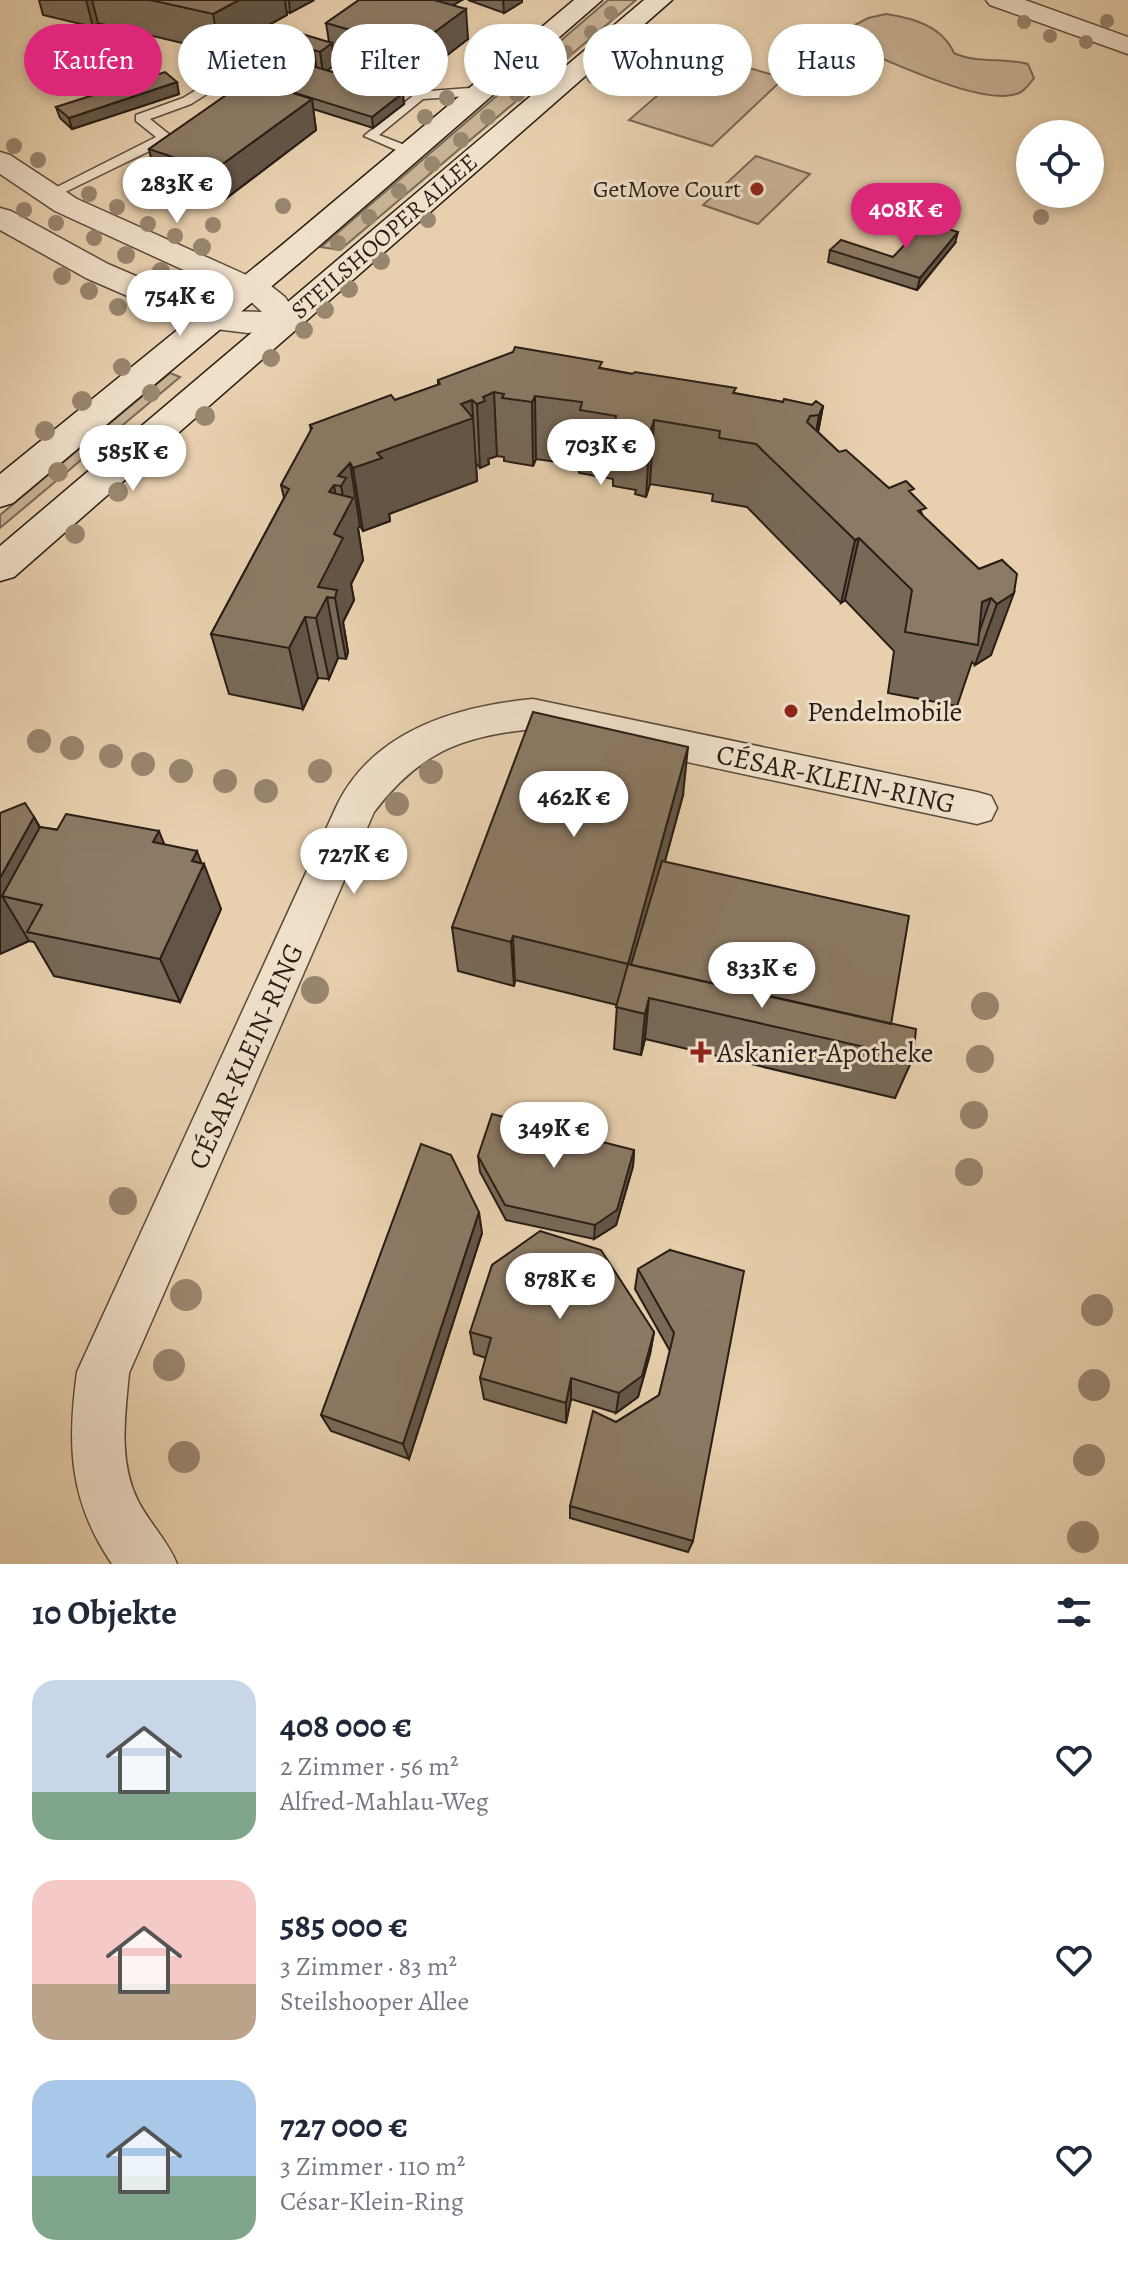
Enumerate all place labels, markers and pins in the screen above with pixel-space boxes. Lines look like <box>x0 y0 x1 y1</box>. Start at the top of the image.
pin: 283K € <box>112 157 242 225</box>
place label: GetMove Court <box>593 173 741 205</box>
marker: GetMove Court <box>748 180 766 198</box>
pin: 408K € <box>841 183 971 251</box>
pin: 754K € <box>115 270 245 338</box>
pin: 703K € <box>536 419 666 487</box>
pin: 585K € <box>68 425 198 493</box>
place label: Pendelmobile <box>807 693 962 731</box>
marker: Pendelmobile <box>782 702 800 720</box>
pin: 462K € <box>509 771 639 839</box>
pin: 727K € <box>289 828 419 896</box>
pin: 833K € <box>697 942 827 1010</box>
place label: Askanier-Apotheke <box>716 1034 933 1072</box>
marker: Askanier-Apotheke <box>692 1043 710 1061</box>
pin: 349K € <box>489 1102 619 1170</box>
pin: 878K € <box>495 1253 625 1321</box>

